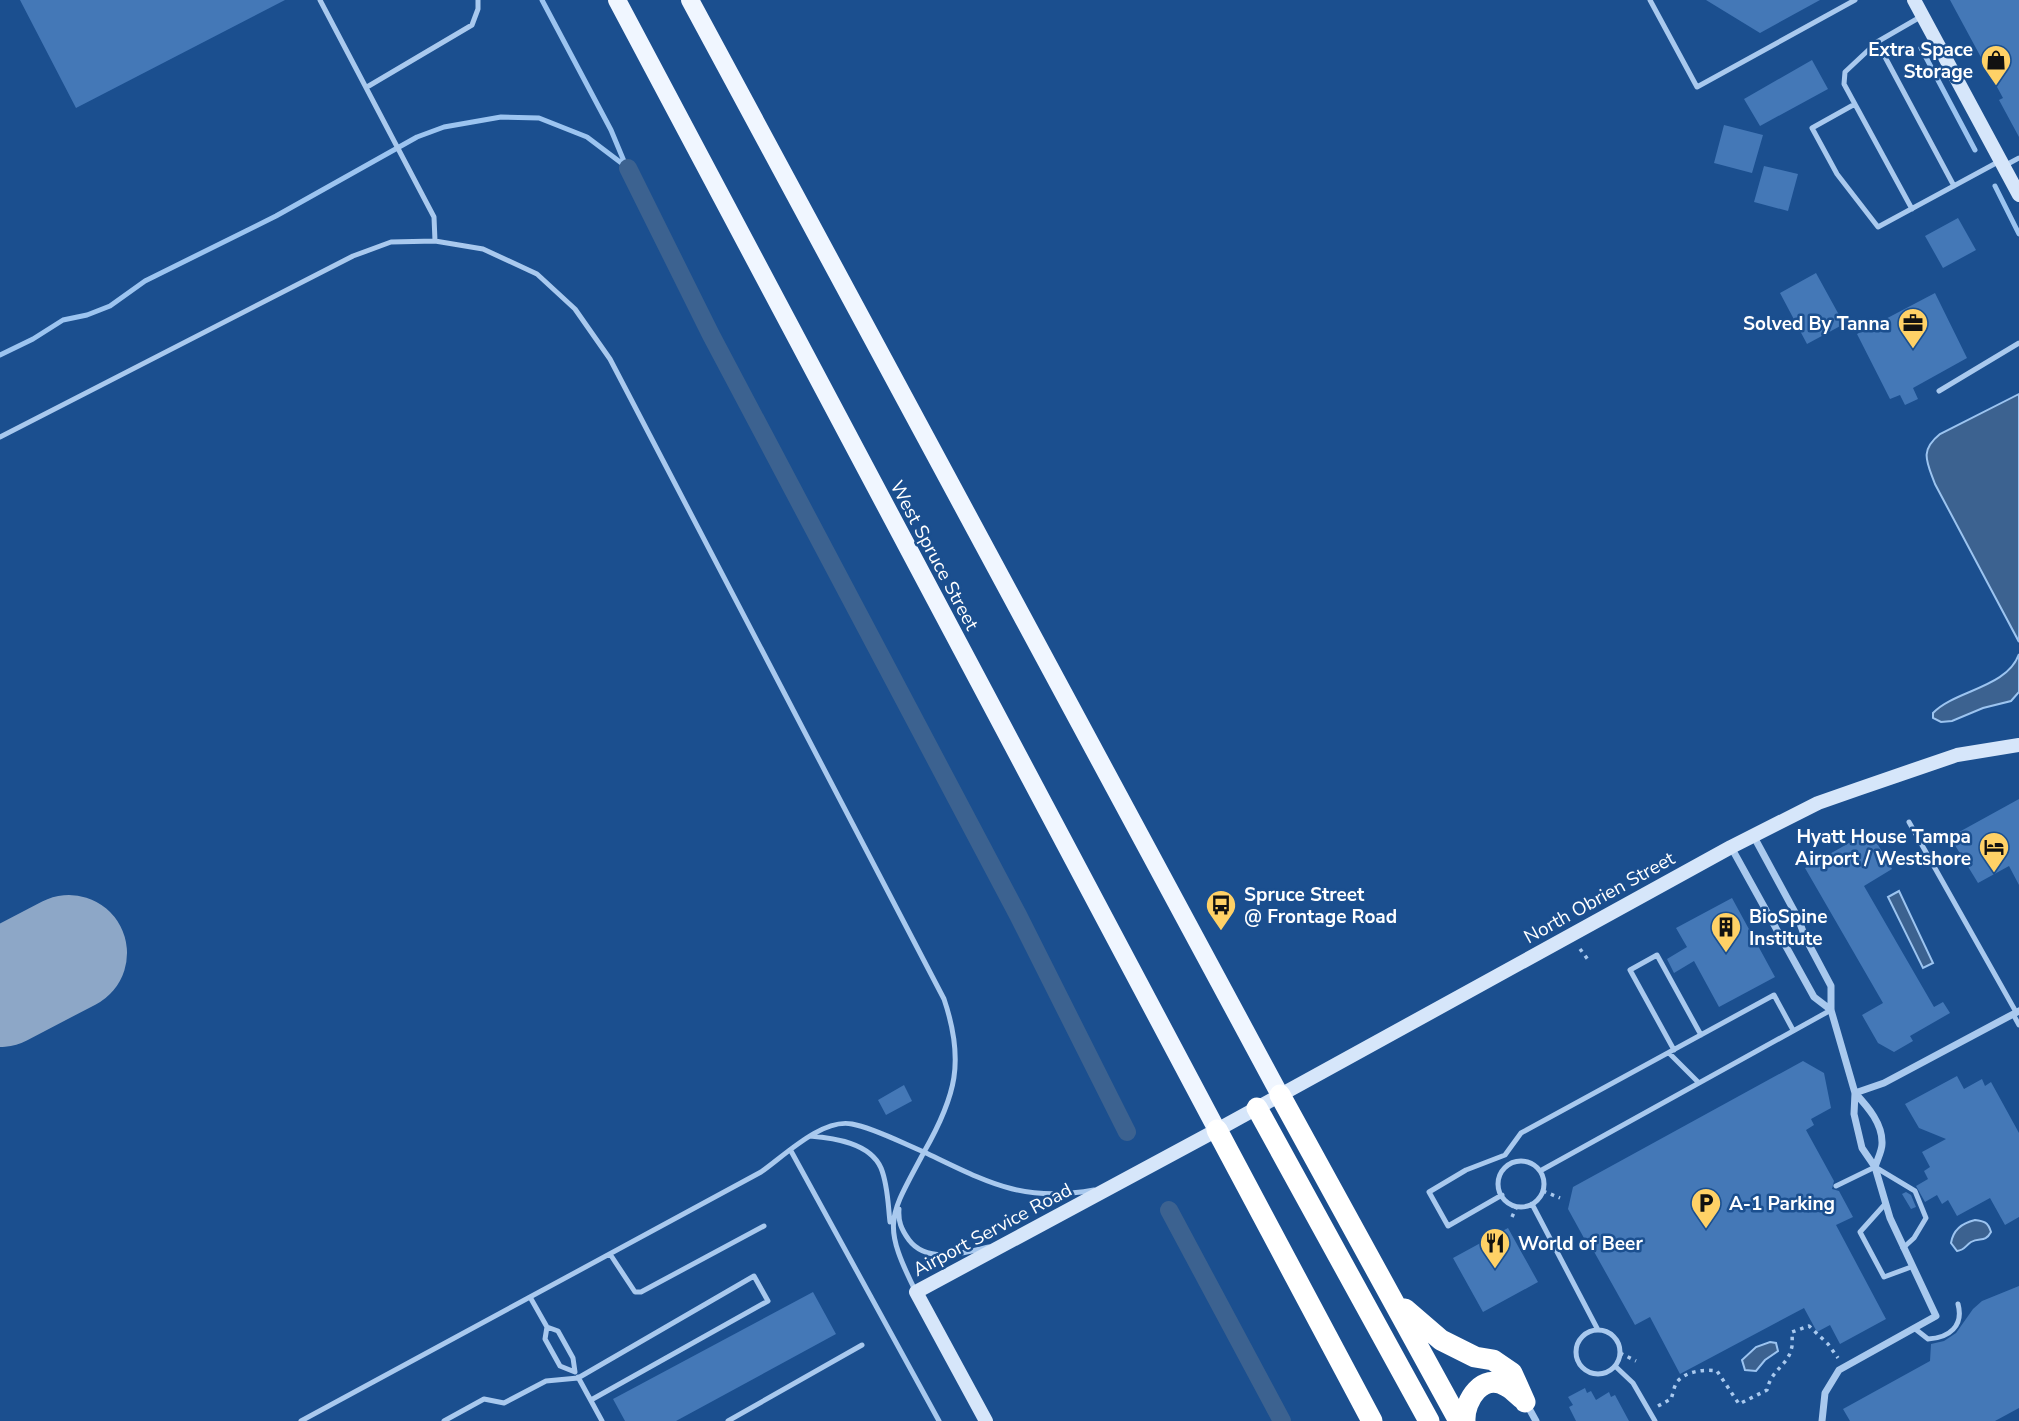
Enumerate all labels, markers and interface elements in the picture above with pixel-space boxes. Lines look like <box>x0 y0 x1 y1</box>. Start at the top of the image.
place label: Extra Space Storage <box>1868 37 1973 85</box>
shop icon: Extra Space Storage <box>1979 43 2013 87</box>
office icon: Solved By Tanna <box>1896 306 1930 350</box>
place label: Solved By Tanna <box>1743 311 1890 337</box>
street label: West Spruce Street <box>884 476 985 635</box>
place label: Hyatt House Tampa Airport / Westshore <box>1795 824 1971 872</box>
hotel icon: Hyatt House Tampa Airport / Westshore <box>1977 830 2011 874</box>
street label: North Obrien Street <box>1519 845 1680 950</box>
place label: Spruce Street @ Frontage Road <box>1244 882 1397 930</box>
bus stop icon: Spruce Street @ Frontage Road <box>1204 888 1238 932</box>
place label: BioSpine Institute <box>1749 904 1828 952</box>
building icon: BioSpine Institute <box>1709 910 1743 954</box>
street label: Airport Service Road <box>908 1177 1077 1283</box>
parking icon: A-1 Parking <box>1689 1186 1723 1230</box>
place label: A-1 Parking <box>1729 1191 1835 1217</box>
restaurant icon: World of Beer <box>1478 1226 1512 1270</box>
place label: World of Beer <box>1518 1231 1643 1257</box>

